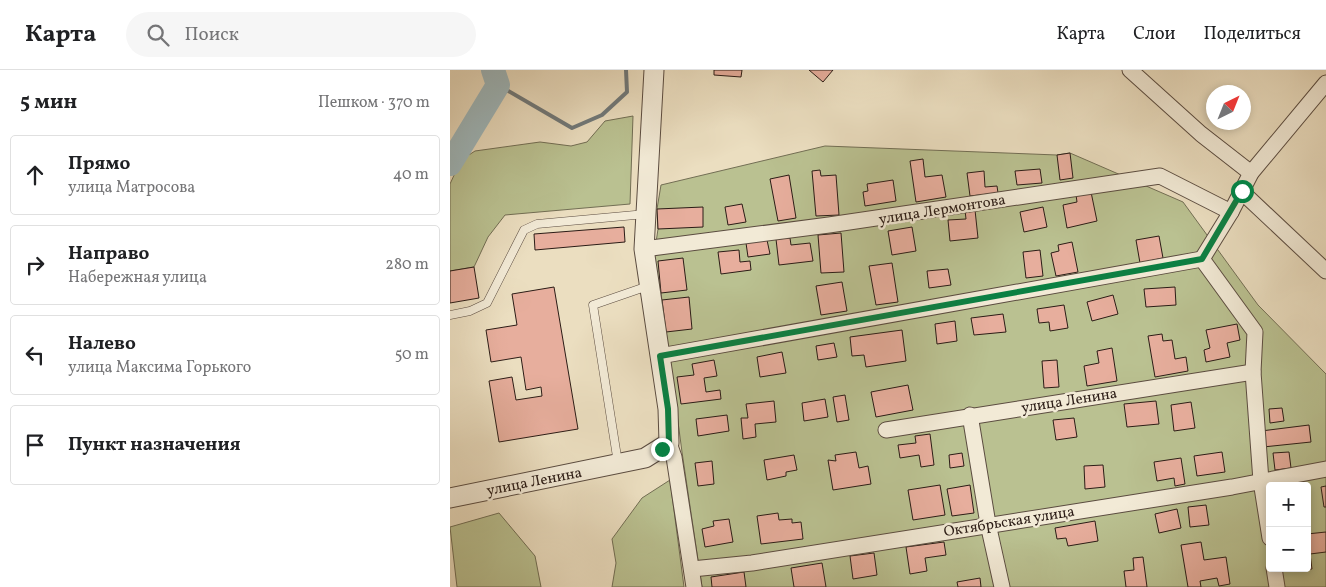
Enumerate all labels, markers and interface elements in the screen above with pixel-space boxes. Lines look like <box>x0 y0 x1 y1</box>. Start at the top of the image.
search box <box>126 12 476 57</box>
text: Карта <box>25 18 96 52</box>
icon: search <box>144 21 172 49</box>
text: Поиск <box>184 22 239 48</box>
text: Карта <box>1057 22 1105 47</box>
text: Слои <box>1133 22 1175 47</box>
text: Поделиться <box>1203 22 1301 47</box>
north arrow <box>1206 85 1251 130</box>
text: 5 мин <box>20 88 77 117</box>
text: Пешком · 370 m <box>318 92 430 114</box>
text: Прямо <box>68 151 130 177</box>
icon: ahead <box>21 161 49 189</box>
text: 40 m <box>393 164 429 186</box>
text: улица Матросова <box>68 177 195 199</box>
route start <box>1231 180 1254 203</box>
street label: улица Лермонтова <box>877 190 1007 231</box>
text: Направо <box>68 241 150 267</box>
icon: right <box>21 251 49 279</box>
text: 280 m <box>385 254 429 276</box>
text: Набережная улица <box>68 267 207 289</box>
text: Налево <box>68 331 136 357</box>
icon: left <box>21 341 49 369</box>
text: 50 m <box>395 344 429 366</box>
text: улица Максима Горького <box>68 357 251 379</box>
street label: улица Ленина <box>1020 384 1119 419</box>
icon: arrive <box>21 431 49 459</box>
text: Пункт назначения <box>68 432 241 458</box>
route end <box>651 438 674 461</box>
street label: улица Ленина <box>485 463 584 502</box>
map controls <box>1266 482 1311 572</box>
button: + <box>1266 482 1311 527</box>
street label: Октябрьская улица <box>942 502 1076 543</box>
button: − <box>1266 527 1311 572</box>

